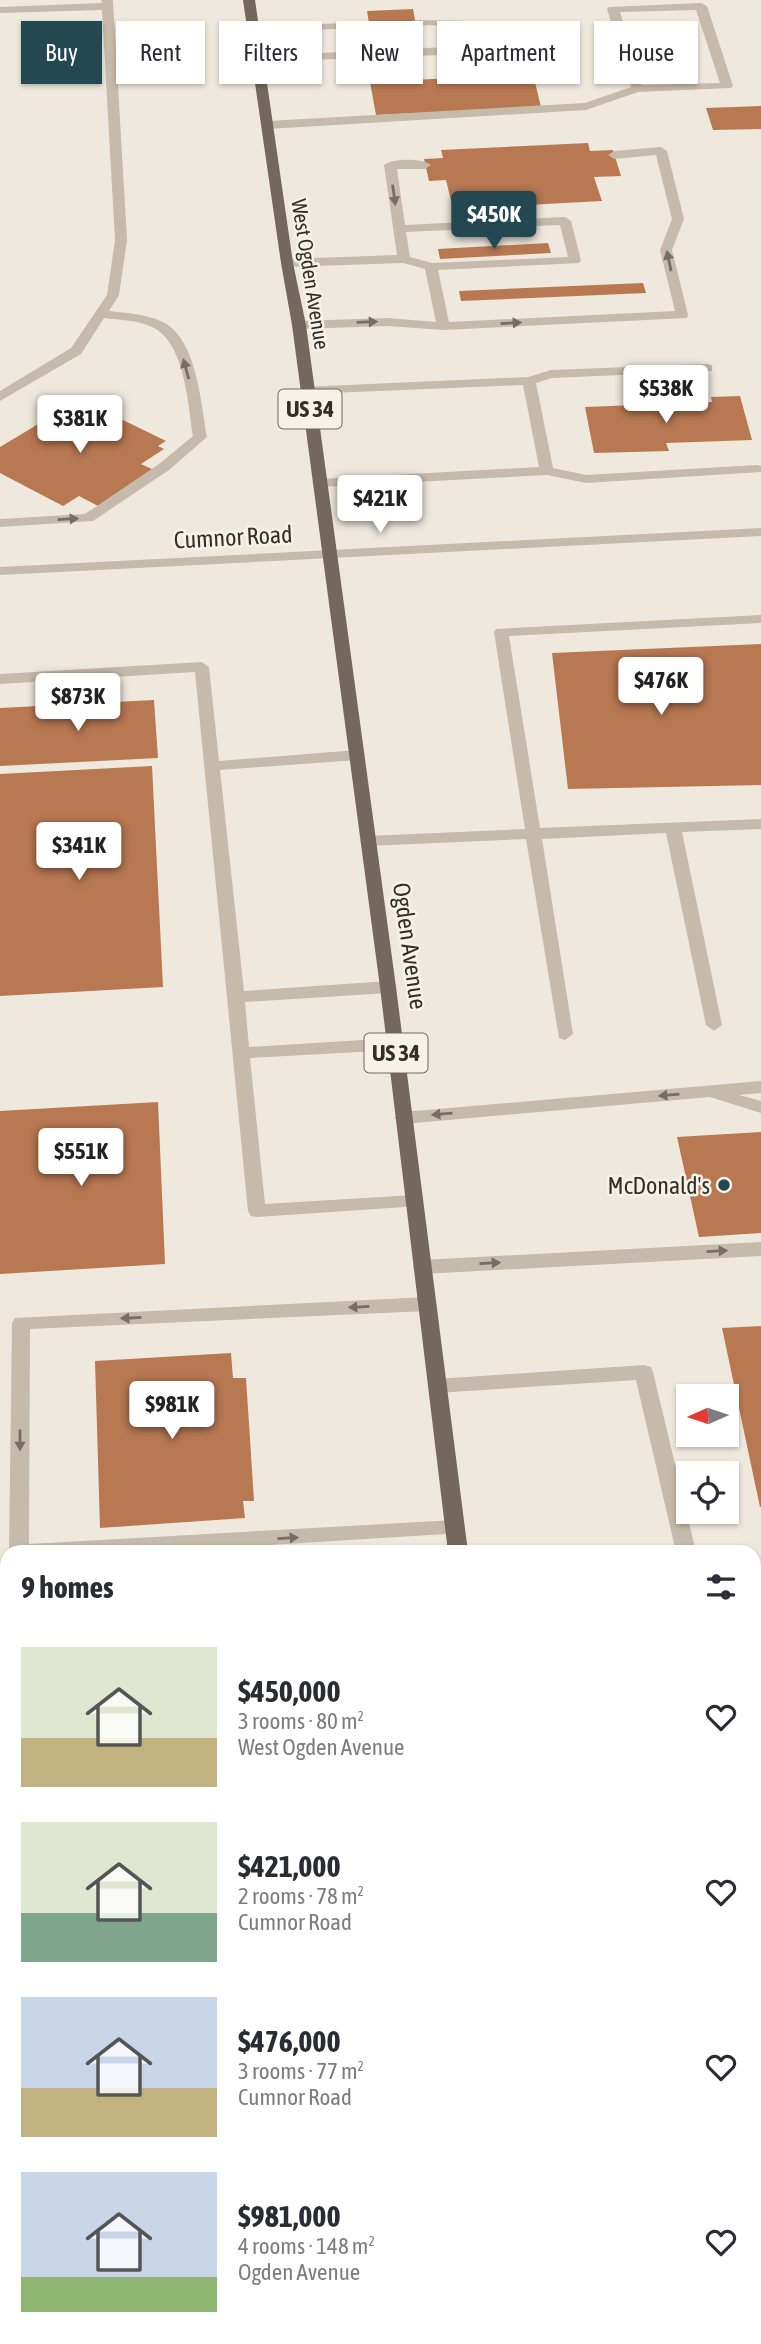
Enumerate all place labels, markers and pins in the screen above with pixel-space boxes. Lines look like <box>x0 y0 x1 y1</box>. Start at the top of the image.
pin: $450K <box>445 191 543 251</box>
pin: $538K <box>617 366 715 425</box>
pin: $381K <box>31 396 129 455</box>
pin: $421K <box>331 476 429 535</box>
pin: $476K <box>612 658 710 717</box>
pin: $873K <box>29 674 127 733</box>
pin: $341K <box>30 822 128 882</box>
pin: $551K <box>32 1128 130 1188</box>
place label: McDonald's <box>608 1172 710 1199</box>
marker: McDonald's <box>716 1177 732 1193</box>
pin: $981K <box>123 1382 221 1441</box>

